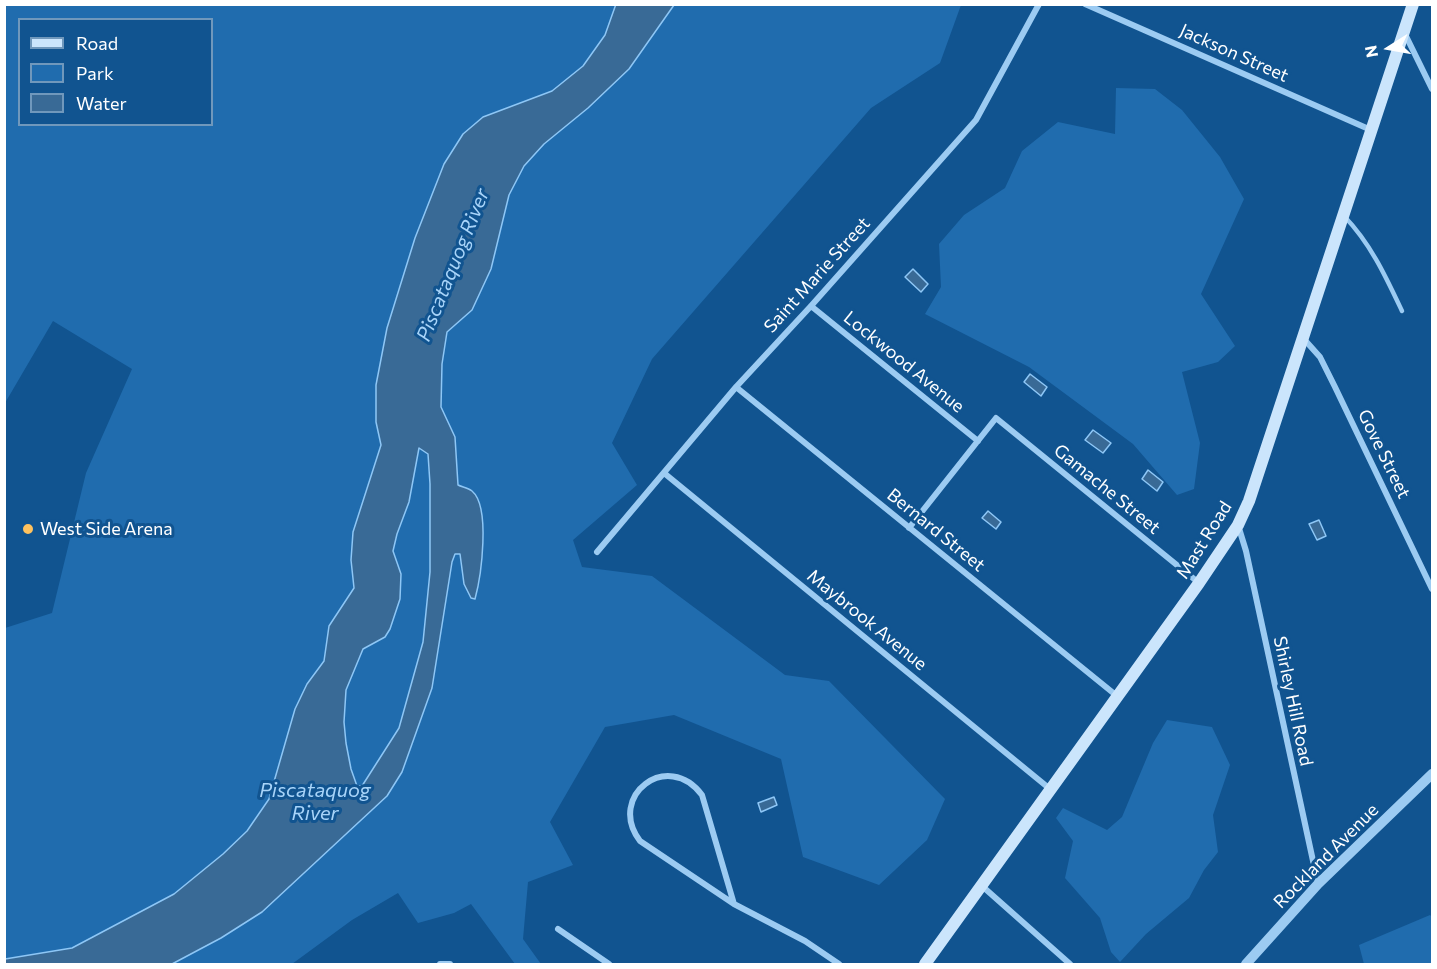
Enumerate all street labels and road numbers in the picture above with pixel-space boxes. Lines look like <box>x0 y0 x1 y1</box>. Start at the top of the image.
street label: Jackson Street <box>1176 19 1292 87</box>
street label: Saint Marie Street <box>760 213 874 337</box>
street label: Lockwood Avenue <box>839 307 969 417</box>
street label: Gove Street <box>1353 406 1415 502</box>
street label: Gamache Street <box>1049 439 1165 539</box>
street label: Bernard Street <box>883 484 989 576</box>
street label: Mast Road <box>1172 497 1236 583</box>
street label: Maybrook Avenue <box>803 565 931 675</box>
street label: Shirley Hill Road <box>1269 634 1317 768</box>
street label: Rockland Avenue <box>1269 799 1383 913</box>

